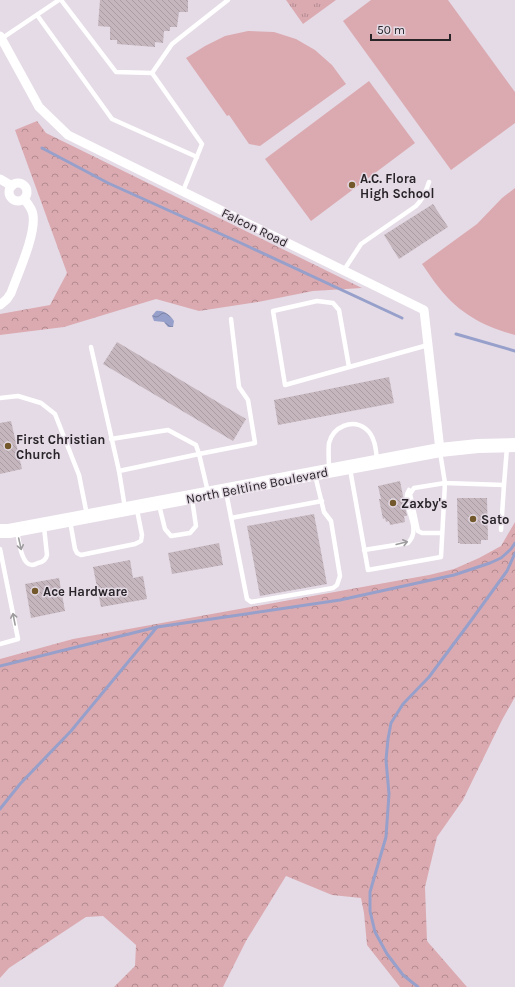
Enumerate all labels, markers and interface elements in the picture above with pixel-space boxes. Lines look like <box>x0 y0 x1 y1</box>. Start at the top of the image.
scale bar <box>371 16 450 42</box>
text: 50 m <box>377 23 405 37</box>
place label: A.C. Flora High School <box>360 171 434 201</box>
marker: A.C. Flora High School <box>347 180 357 190</box>
street label: Falcon Road <box>219 205 290 250</box>
place label: First Christian Church <box>16 432 105 462</box>
marker: First Christian Church <box>3 441 13 451</box>
street label: North Beltline Boulevard <box>185 464 329 507</box>
place label: Zaxby's <box>401 496 448 511</box>
marker: Zaxby's <box>388 498 398 508</box>
place label: Sato <box>481 512 509 527</box>
marker: Sato <box>468 514 478 524</box>
one-way arrow <box>17 537 24 550</box>
one-way arrow <box>396 539 409 546</box>
place label: Ace Hardware <box>43 584 128 599</box>
marker: Ace Hardware <box>30 586 40 596</box>
one-way arrow <box>9 613 17 626</box>

